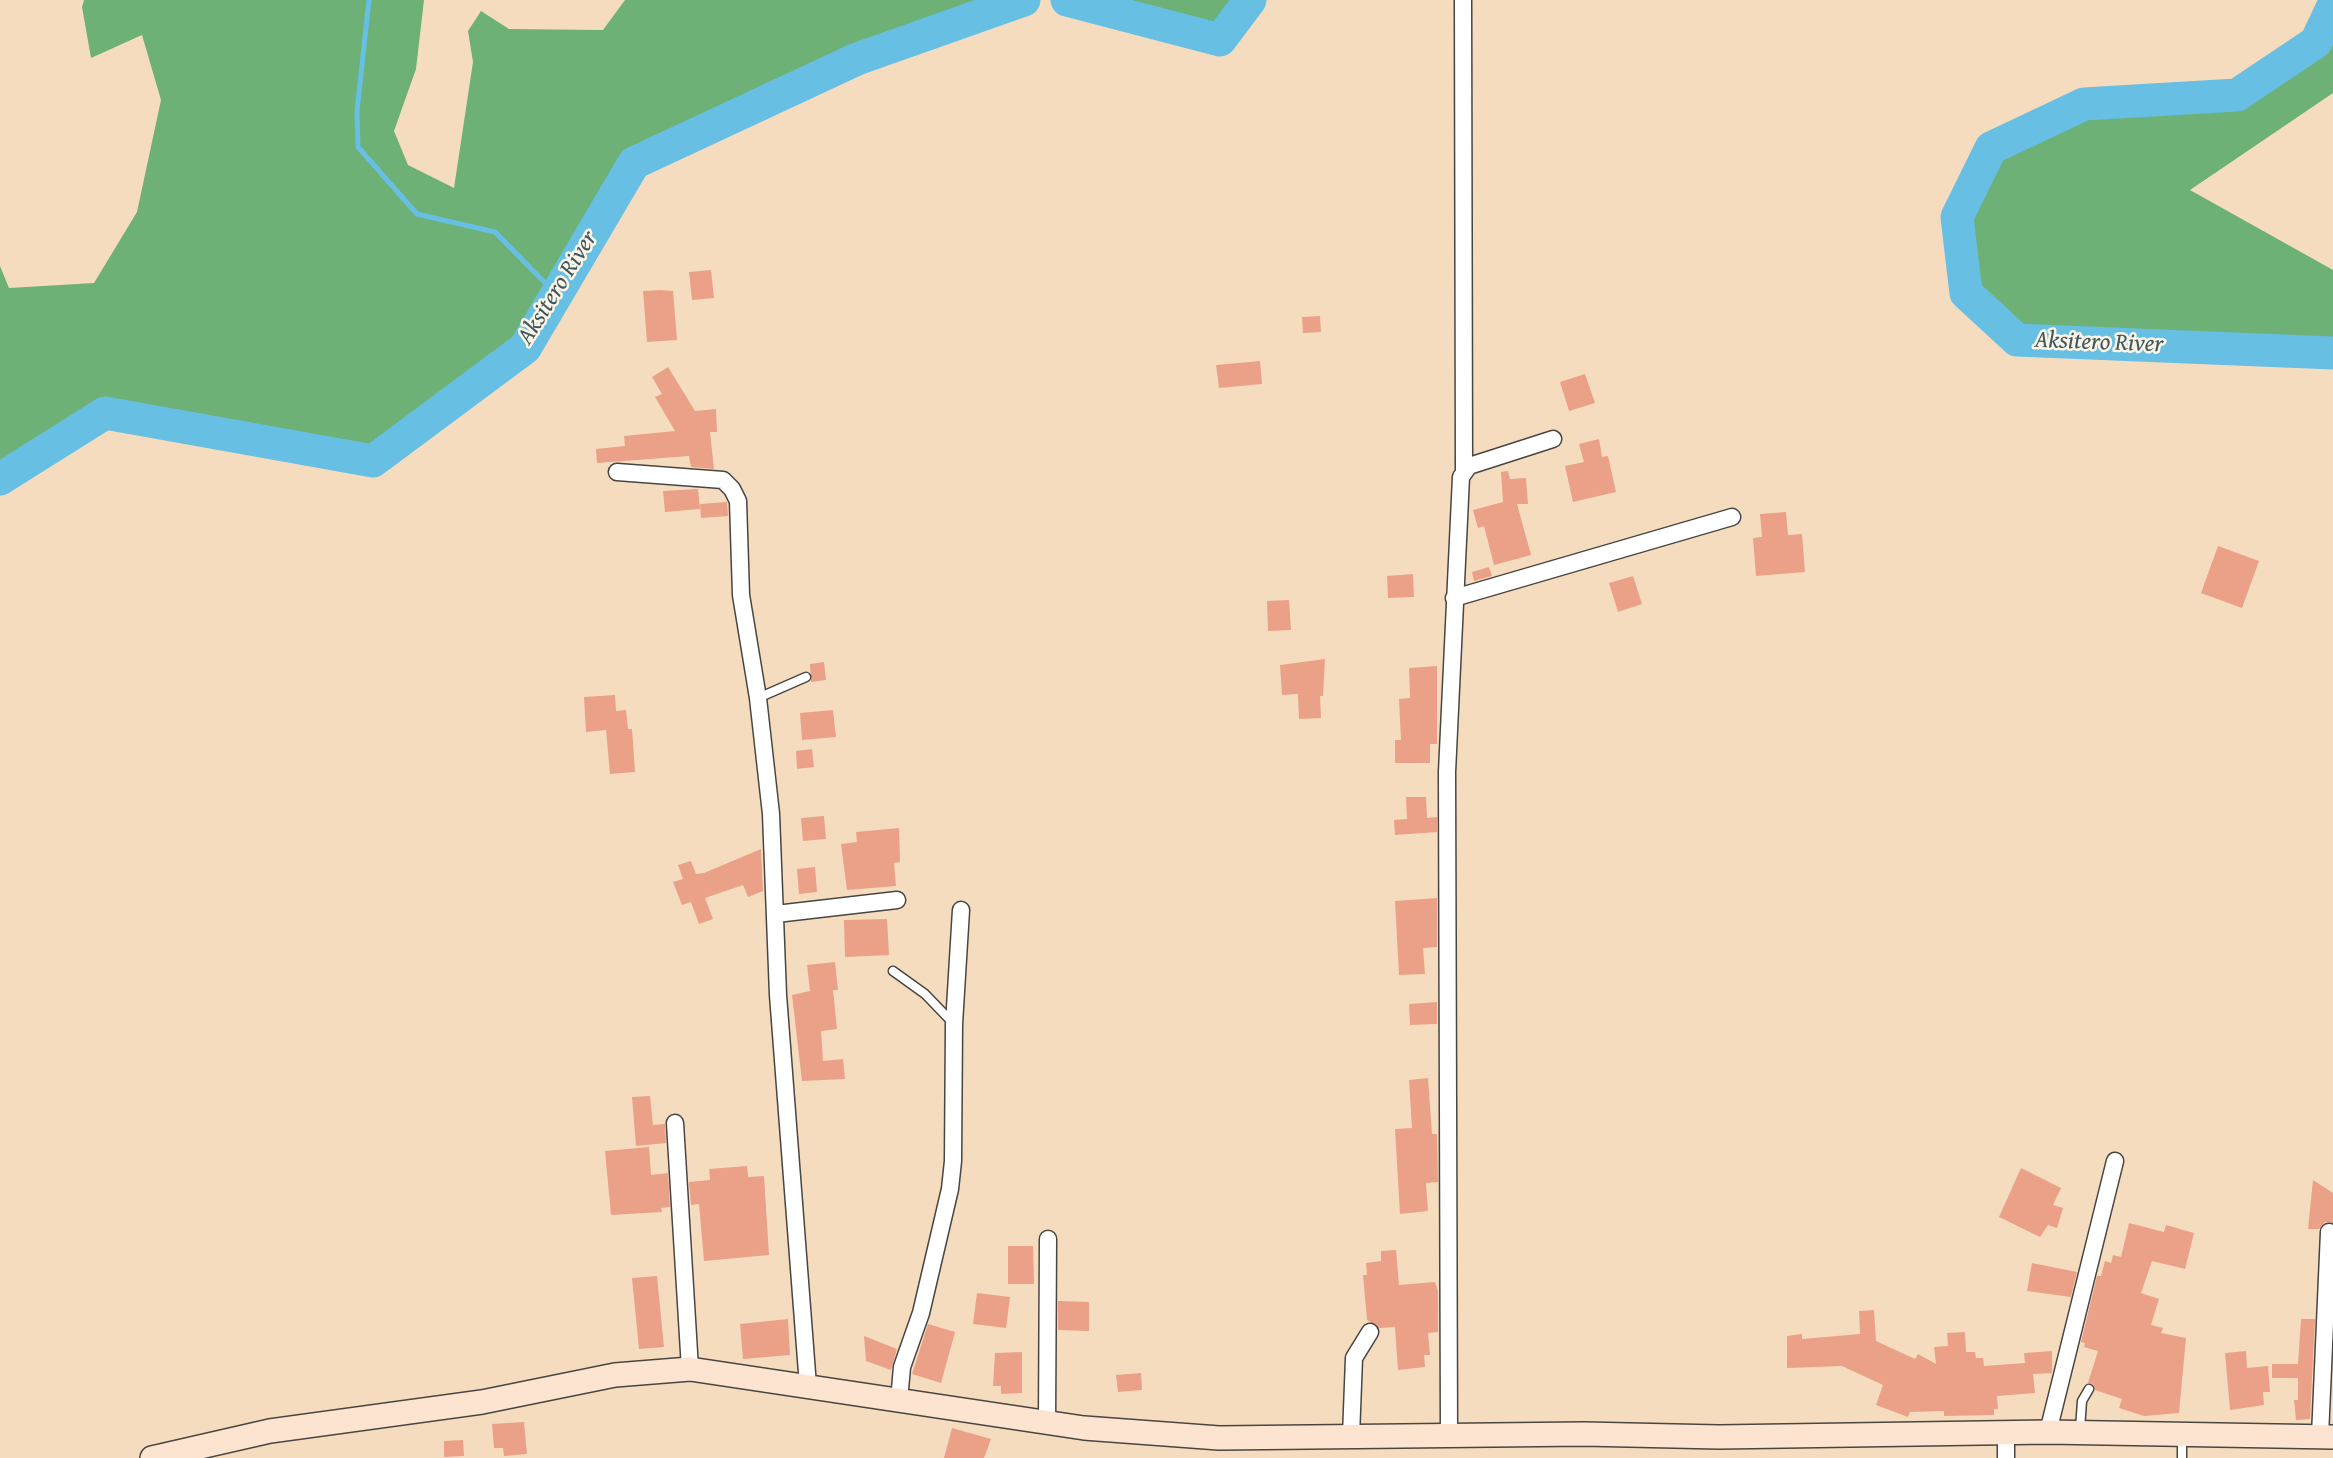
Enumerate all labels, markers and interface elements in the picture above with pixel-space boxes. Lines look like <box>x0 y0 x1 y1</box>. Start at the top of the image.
water label: Aksitero River <box>512 226 604 350</box>
water label: Aksitero River <box>2034 326 2164 360</box>

